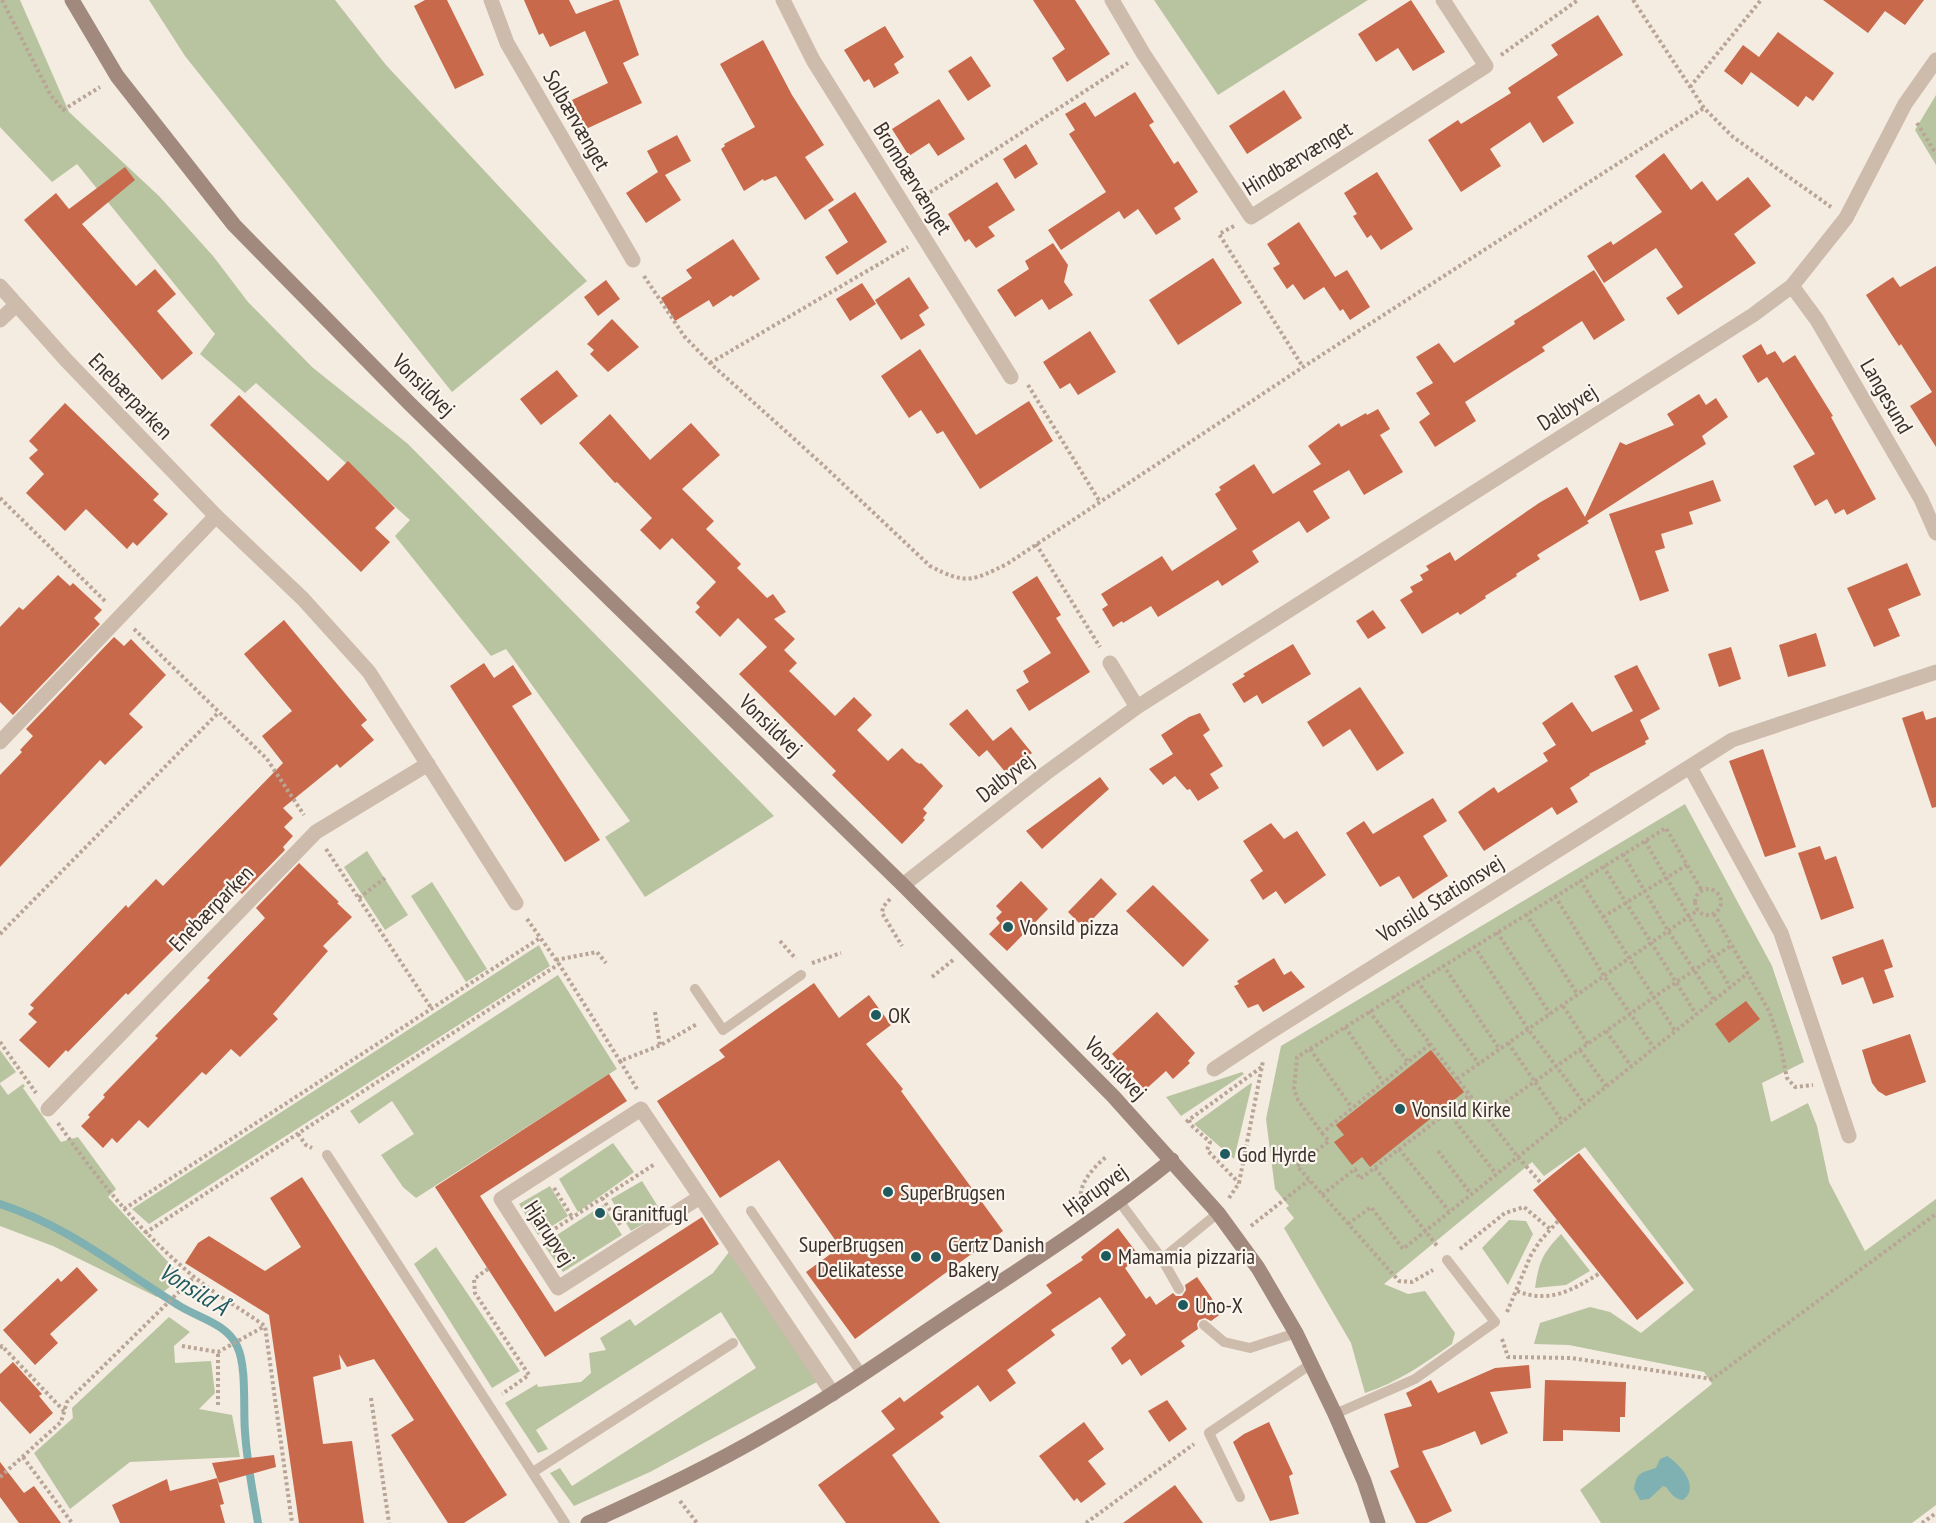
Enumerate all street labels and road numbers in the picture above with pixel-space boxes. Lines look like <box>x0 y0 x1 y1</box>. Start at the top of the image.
street label: Solbærvænget <box>537 65 617 175</box>
street label: Hindbærvænget <box>1237 114 1357 202</box>
street label: Brombærvænget <box>868 117 958 239</box>
street label: Enebærparken <box>83 347 179 445</box>
street label: Vonsildvej <box>386 347 461 422</box>
street label: Langesund <box>1854 353 1920 439</box>
street label: Dalbyvej <box>1532 377 1602 437</box>
street label: Vonsildvej <box>733 687 809 762</box>
street label: Dalbyvej <box>970 746 1040 808</box>
street label: Vonsild Stationsvej <box>1371 848 1508 949</box>
street label: Enebærparken <box>163 859 259 957</box>
street label: Vonsildvej <box>1078 1030 1153 1106</box>
street label: Hjarupvej <box>1057 1157 1133 1223</box>
street label: Hjarupvej <box>518 1195 582 1271</box>

